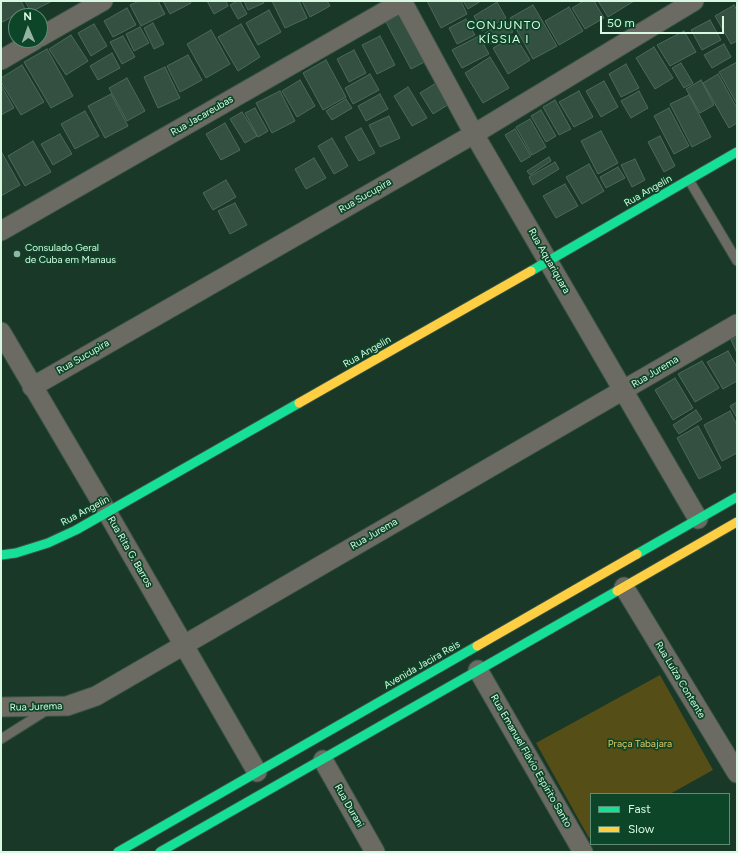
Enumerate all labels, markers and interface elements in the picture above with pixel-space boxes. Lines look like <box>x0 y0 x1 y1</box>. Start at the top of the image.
north arrow <box>8 8 48 48</box>
scale bar <box>602 8 726 34</box>
text: N <box>23 10 32 23</box>
text: 50 m <box>607 16 635 30</box>
district label: CONJUNTO KÍSSIA I <box>466 18 542 46</box>
street label: Rua Jacareubas <box>169 93 235 139</box>
street label: Rua Angelin <box>622 173 674 209</box>
street label: Rua Sucupira <box>337 176 393 216</box>
street label: Rua Aquariquara <box>526 226 572 296</box>
place label: Consulado Geral de Cuba em Manaus <box>25 242 116 266</box>
marker: Consulado Geral de Cuba em Manaus <box>12 249 22 259</box>
street label: Rua Angelin <box>341 334 393 370</box>
street label: Rua Sucupira <box>55 337 111 377</box>
street label: Rua Jurema <box>629 353 681 391</box>
street label: Rua Angelin <box>59 493 111 529</box>
street label: Rua Rita G. Barros <box>105 514 155 590</box>
street label: Rua Jurema <box>348 516 400 552</box>
street label: Avenida Jacira Reis <box>382 638 462 692</box>
street label: Rua Luíza Contente <box>652 639 708 721</box>
street label: Rua Emanuel Flávio Espírito Santo <box>488 692 574 830</box>
street label: Rua Jurema <box>10 700 62 714</box>
park label: Praça Tabajara <box>608 738 672 750</box>
street label: Rua Durani <box>332 782 366 830</box>
legend <box>590 793 730 845</box>
text: Fast <box>628 802 651 816</box>
text: Slow <box>628 822 654 836</box>

